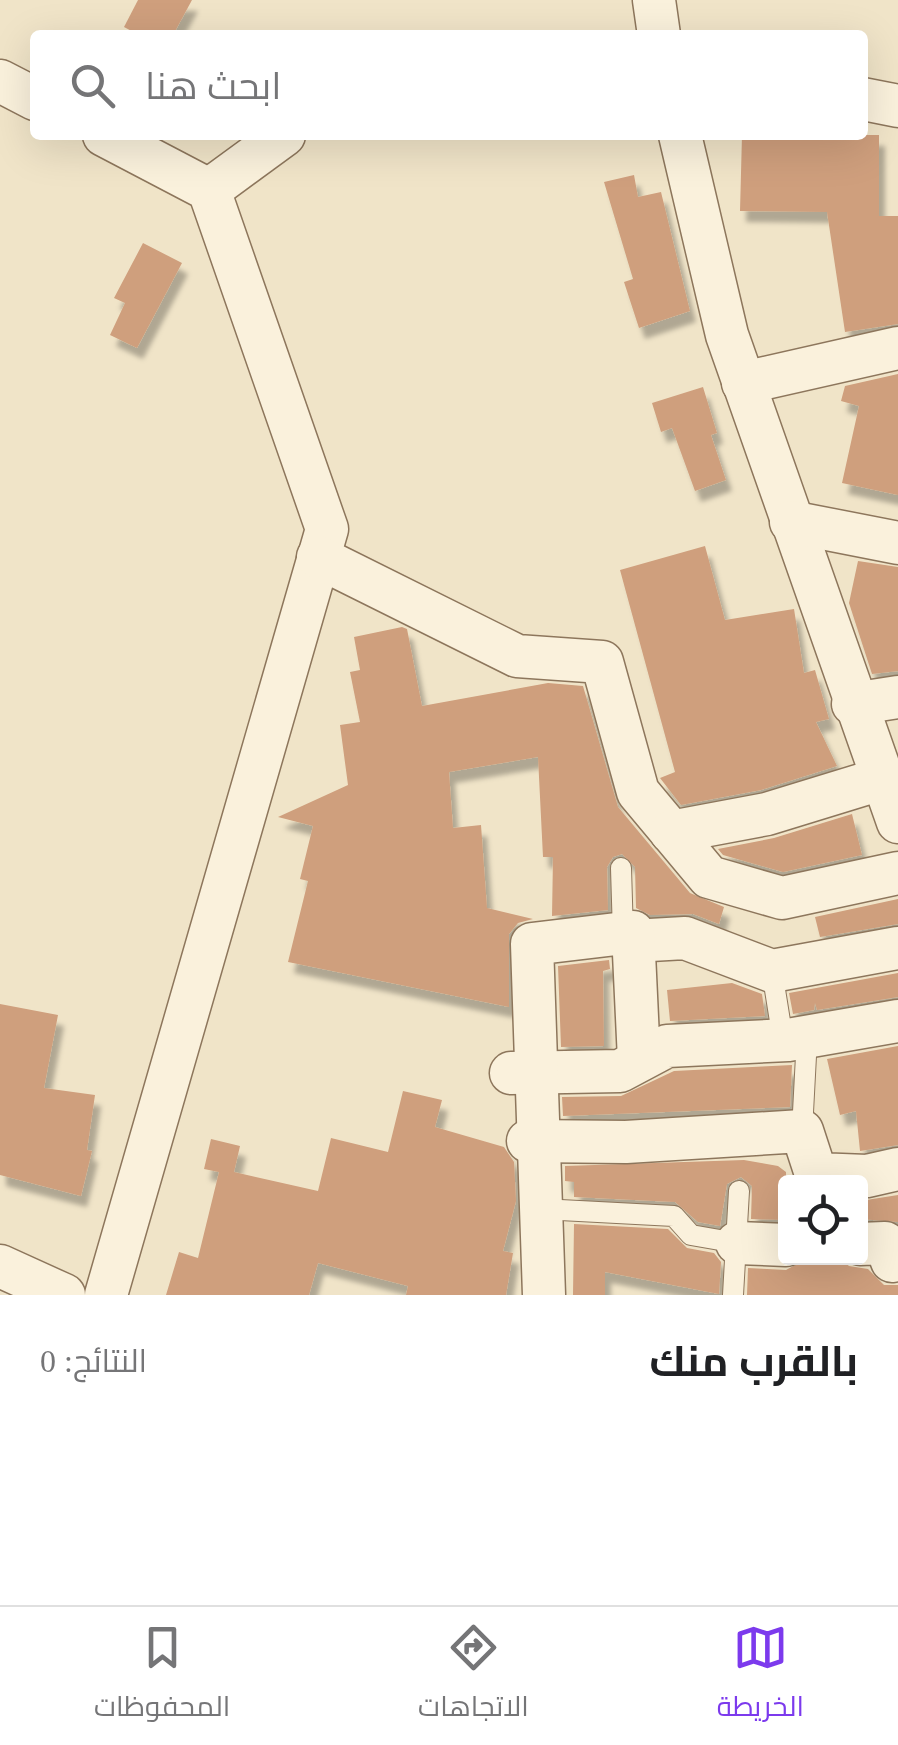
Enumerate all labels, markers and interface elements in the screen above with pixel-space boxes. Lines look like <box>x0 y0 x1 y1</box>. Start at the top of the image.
search box <box>30 30 868 140</box>
icon: search <box>65 58 120 113</box>
text: ابحث هنا <box>145 65 281 107</box>
map controls <box>778 1175 868 1265</box>
button: locate <box>778 1175 868 1265</box>
text: بالقرب منك <box>649 1339 858 1385</box>
text: النتائج: 0 <box>40 1343 147 1379</box>
tab: المحفوظات <box>94 1620 230 1732</box>
tab: الاتجاهات <box>418 1620 529 1732</box>
tab: الخريطة <box>717 1620 804 1732</box>

